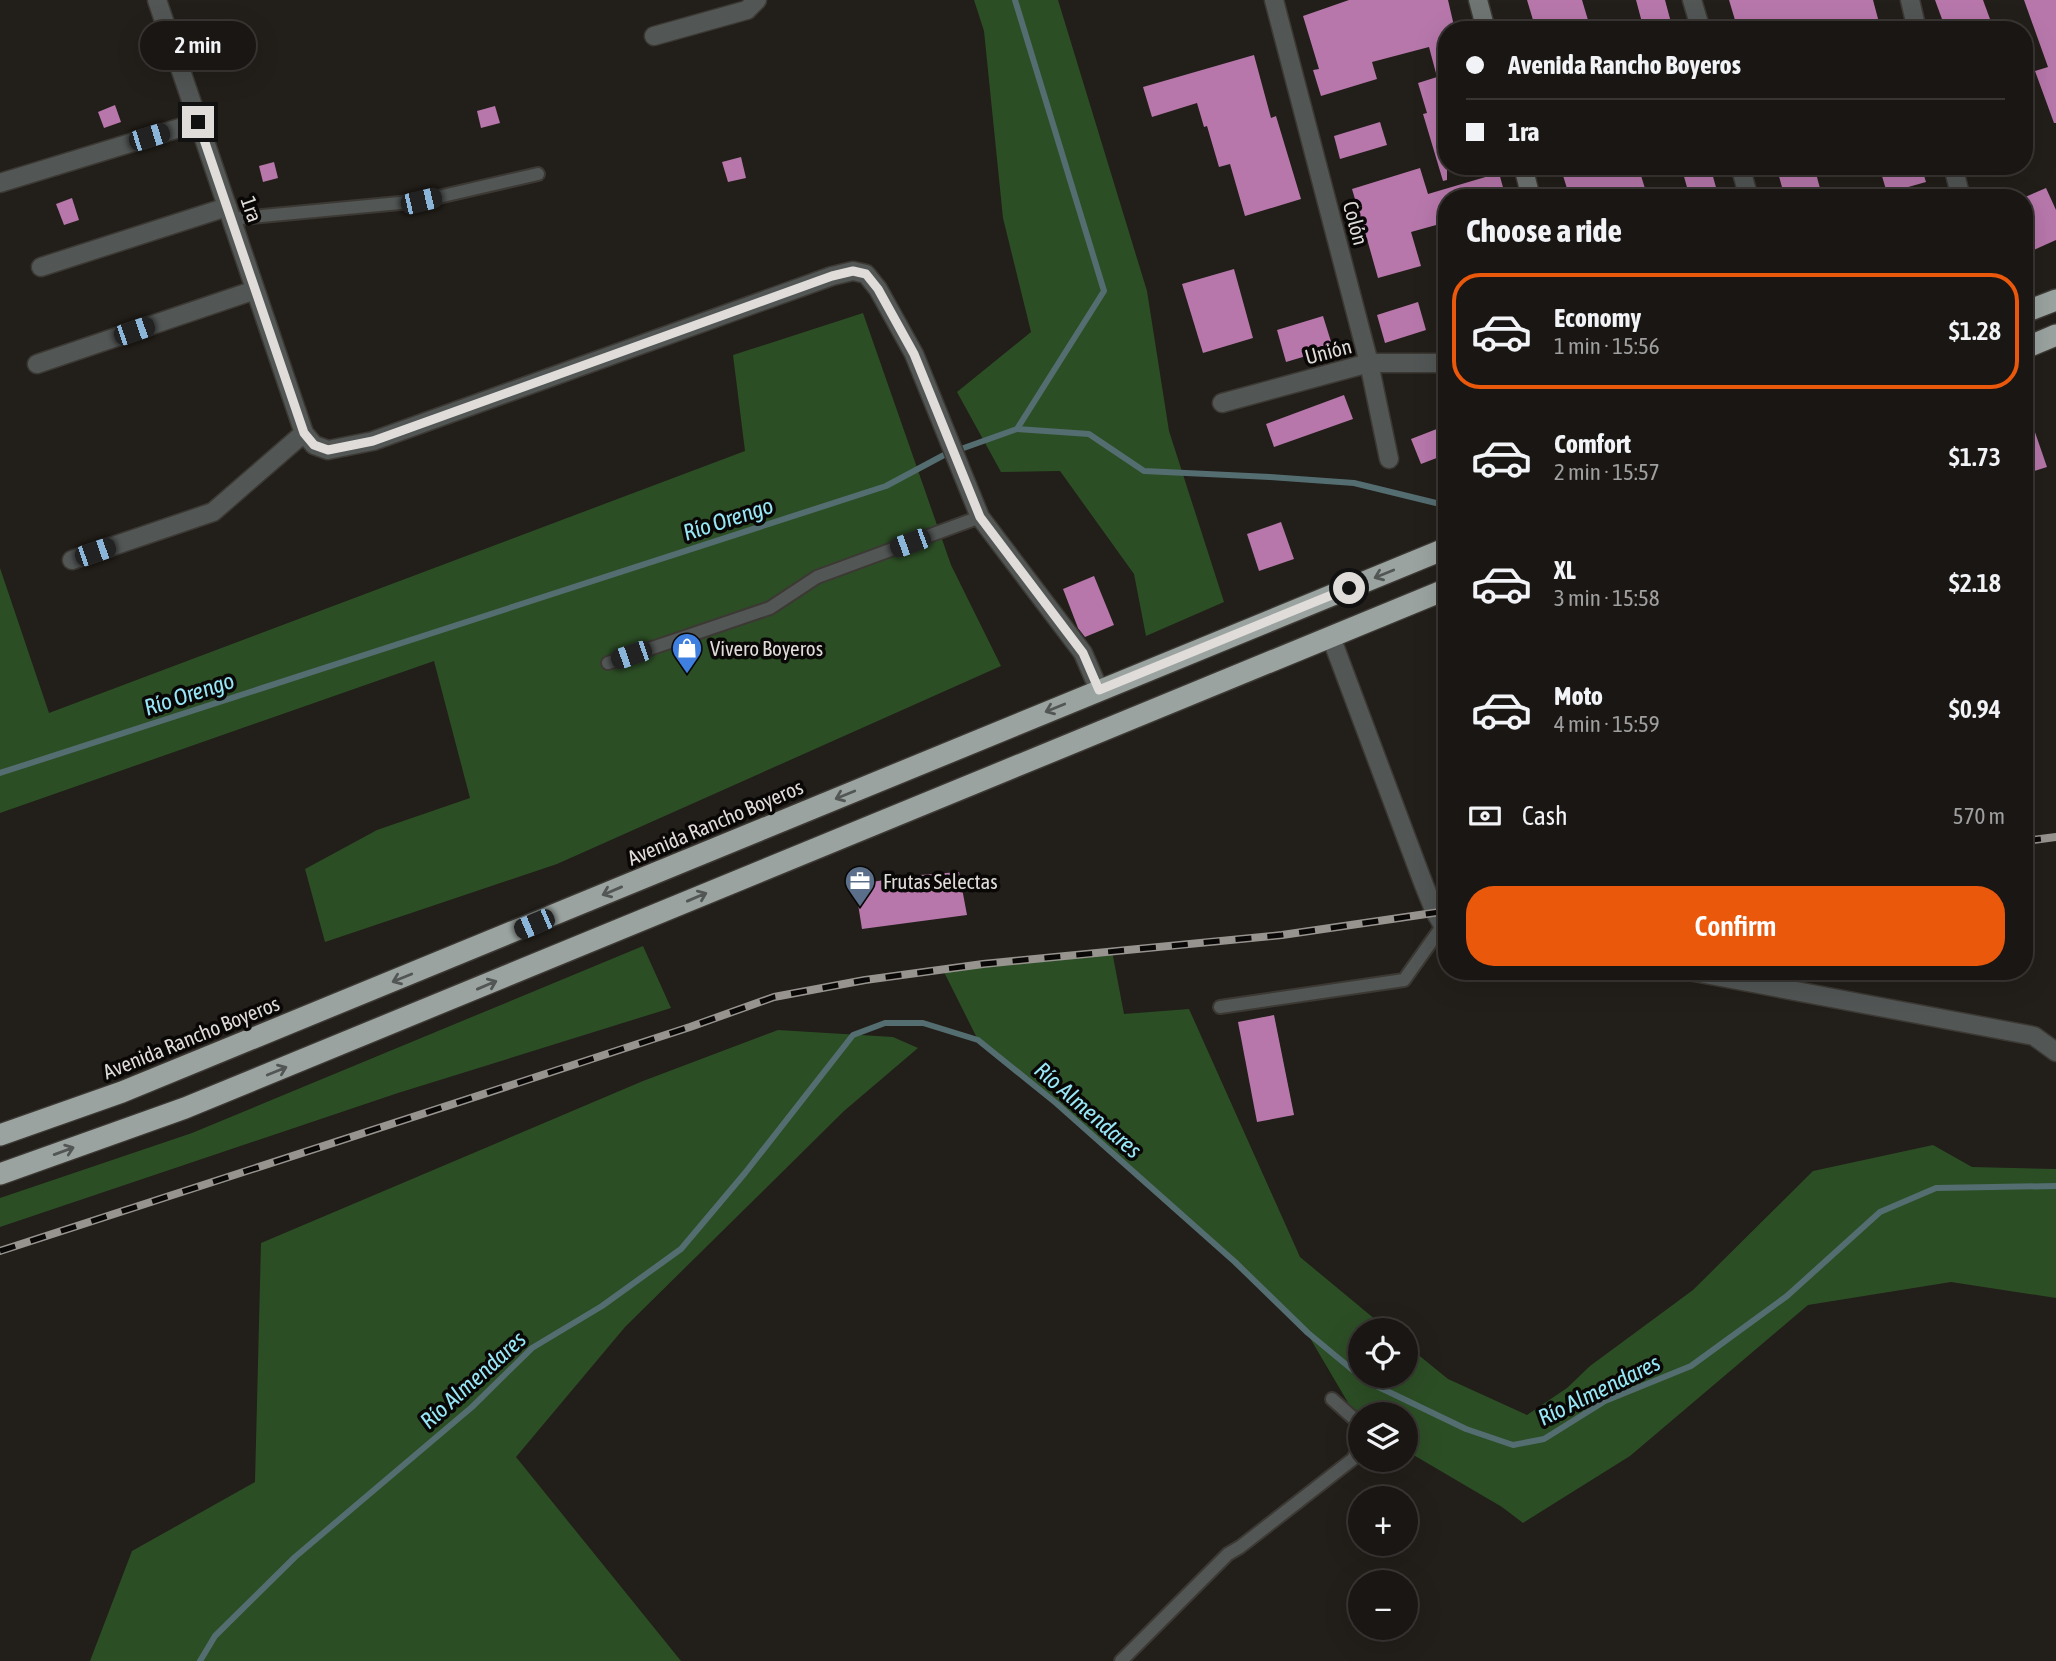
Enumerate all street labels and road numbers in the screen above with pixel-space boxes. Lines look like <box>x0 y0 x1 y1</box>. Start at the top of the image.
street label: 1ra <box>237 193 267 225</box>
street label: Colón <box>1339 198 1373 248</box>
street label: Unión <box>1302 333 1354 369</box>
street label: Avenida Rancho Boyeros <box>624 774 806 870</box>
street label: Avenida Rancho Boyeros <box>99 991 283 1083</box>

